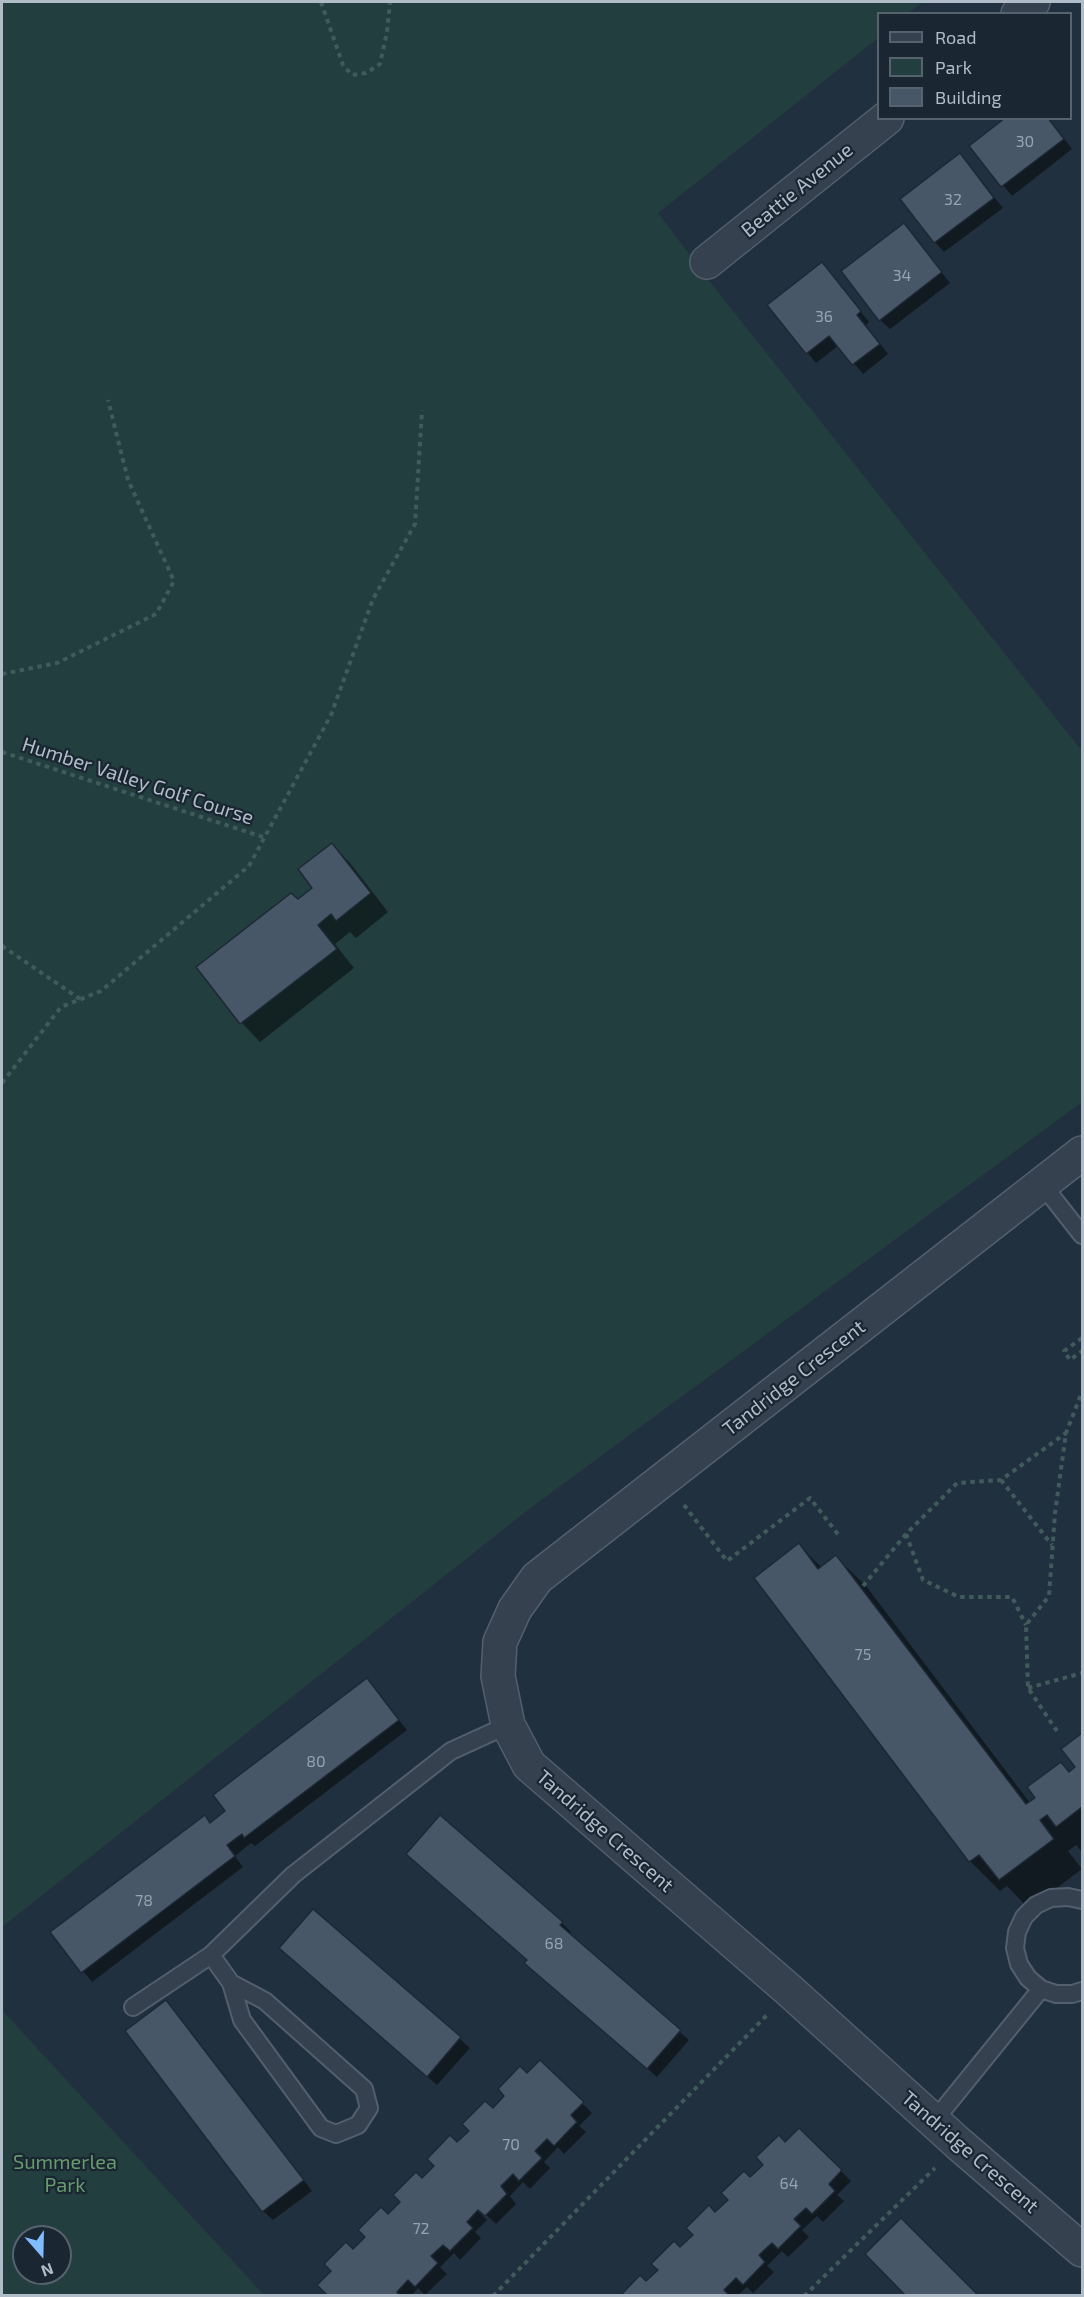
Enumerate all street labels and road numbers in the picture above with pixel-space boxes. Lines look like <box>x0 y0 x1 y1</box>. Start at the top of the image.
street label: Beattie Avenue <box>736 138 858 242</box>
street label: Humber Valley Golf Course <box>19 732 257 830</box>
street label: Tandridge Crescent <box>718 1315 870 1441</box>
street label: Tandridge Crescent <box>531 1765 679 1897</box>
street label: Tandridge Crescent <box>896 2086 1044 2218</box>

